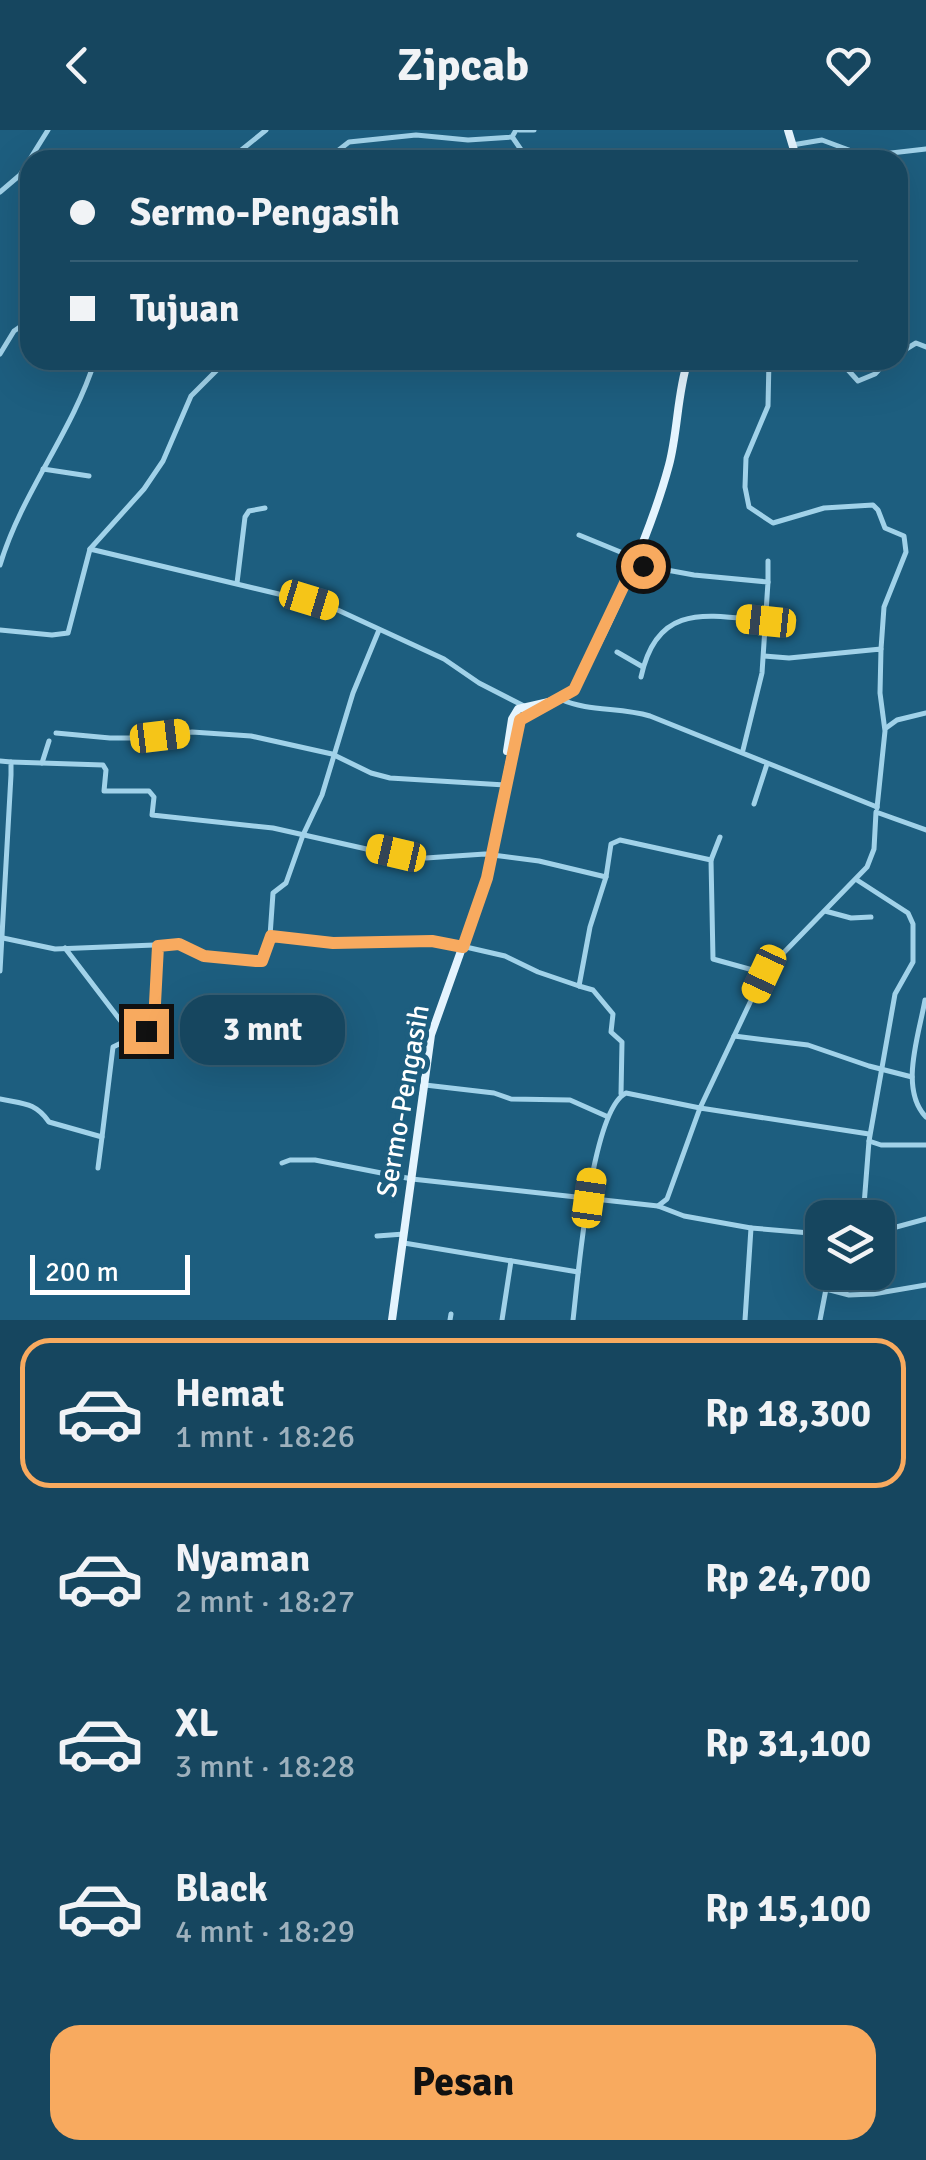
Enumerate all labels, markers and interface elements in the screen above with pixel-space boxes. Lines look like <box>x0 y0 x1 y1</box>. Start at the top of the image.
icon: back <box>50 38 105 93</box>
text: Zipcab <box>397 38 529 93</box>
icon: heart <box>821 38 876 93</box>
text: Sermo-Pengasih <box>130 189 400 236</box>
text: Tujuan <box>130 285 240 332</box>
route start <box>621 544 666 589</box>
car <box>276 577 342 623</box>
car <box>735 603 797 639</box>
car <box>128 717 192 755</box>
car <box>363 832 429 874</box>
car <box>738 940 790 1008</box>
callout: 3 mnt <box>181 996 346 1066</box>
street label: Sermo-Pengasih <box>369 1002 437 1200</box>
route end <box>124 1009 169 1054</box>
text: 3 mnt <box>223 1010 302 1049</box>
car <box>570 1166 608 1230</box>
map controls <box>805 1200 895 1290</box>
button: layers <box>805 1200 895 1290</box>
scale bar <box>30 1250 190 1294</box>
text: 200 m <box>45 1255 119 1289</box>
icon: car <box>55 1368 145 1458</box>
text: Hemat <box>175 1370 284 1417</box>
text: Rp 18,300 <box>705 1390 871 1437</box>
text: 1 mnt · 18:26 <box>175 1417 355 1456</box>
icon: car <box>55 1533 145 1623</box>
text: Nyaman <box>175 1535 310 1582</box>
text: Rp 24,700 <box>705 1555 871 1602</box>
text: 2 mnt · 18:27 <box>175 1582 355 1621</box>
icon: car <box>55 1698 145 1788</box>
text: XL <box>175 1700 218 1747</box>
text: Rp 31,100 <box>705 1720 871 1767</box>
text: 3 mnt · 18:28 <box>175 1747 355 1786</box>
icon: car <box>55 1863 145 1953</box>
text: Black <box>175 1865 268 1912</box>
text: Rp 15,100 <box>705 1885 871 1932</box>
text: 4 mnt · 18:29 <box>175 1912 355 1951</box>
button: Pesan <box>50 2025 876 2140</box>

